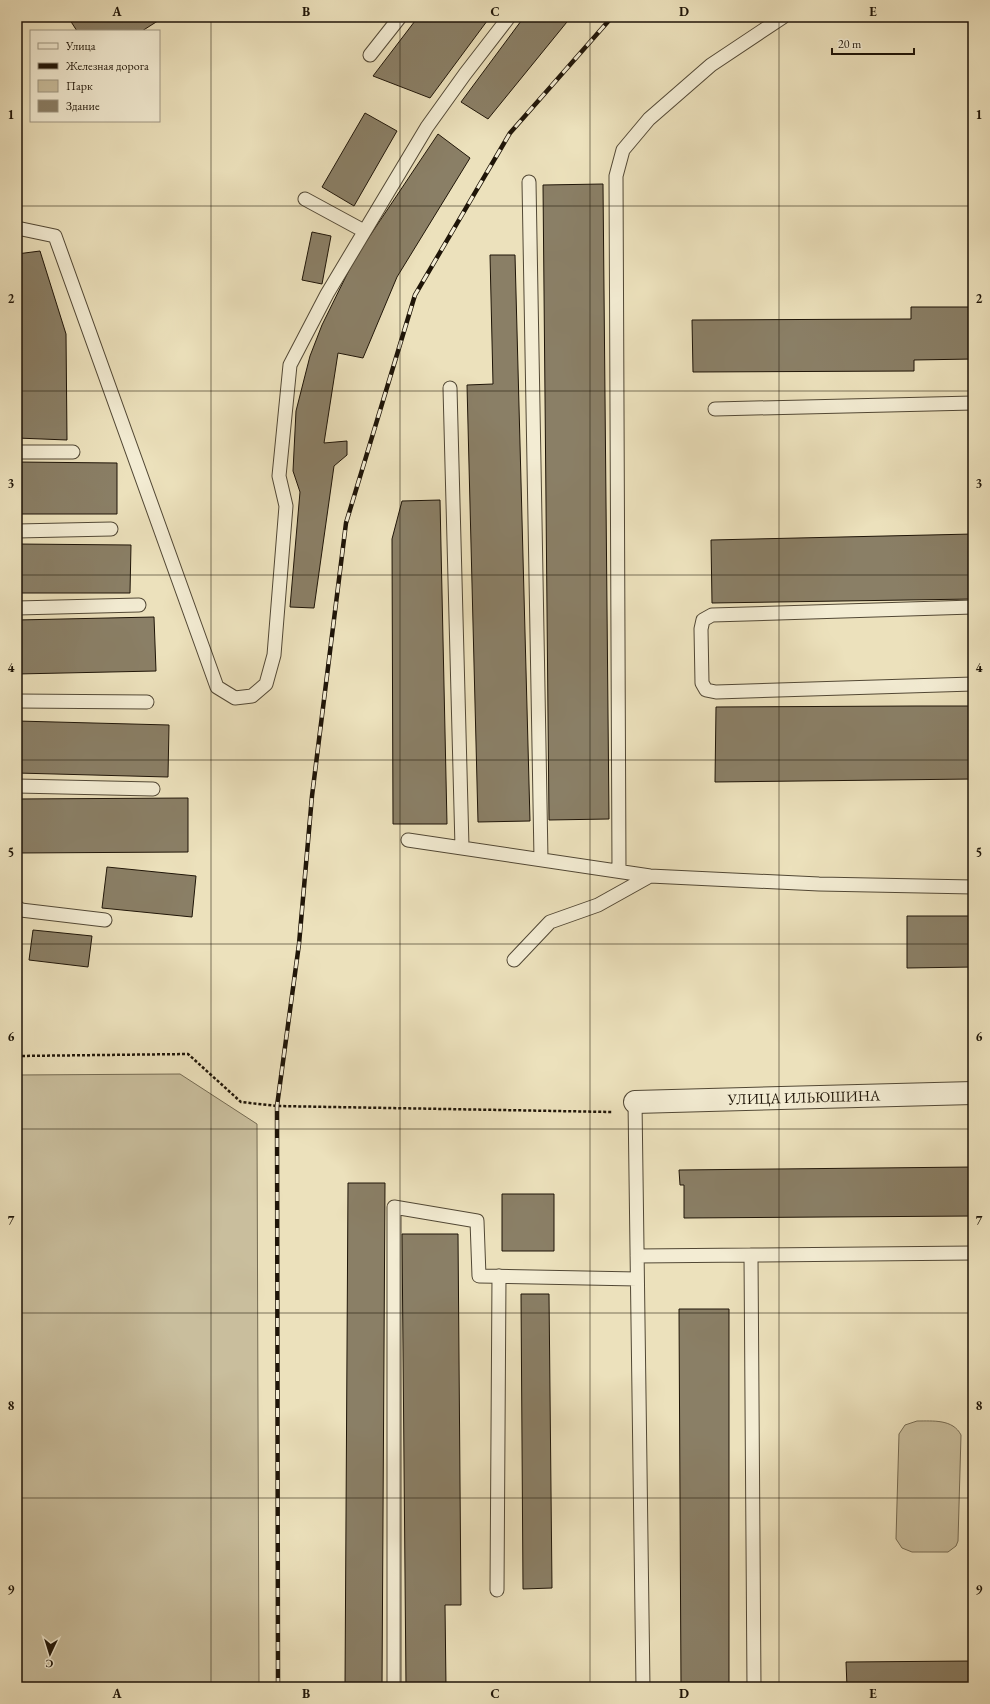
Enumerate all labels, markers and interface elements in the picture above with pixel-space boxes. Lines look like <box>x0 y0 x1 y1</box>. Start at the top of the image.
text: A <box>111 3 122 20</box>
text: B <box>302 3 310 20</box>
text: C <box>490 3 500 20</box>
text: D <box>679 3 689 20</box>
text: E <box>869 3 877 20</box>
legend <box>30 30 160 122</box>
scale bar <box>832 30 914 56</box>
text: 20 m <box>838 36 862 52</box>
text: Улица <box>65 38 96 54</box>
text: Железная дорога <box>65 58 149 74</box>
text: Парк <box>66 78 93 94</box>
text: Здание <box>66 98 100 114</box>
text: 1 <box>8 106 15 123</box>
text: 1 <box>976 106 983 123</box>
text: 2 <box>8 290 15 307</box>
text: 2 <box>976 290 983 307</box>
text: 3 <box>8 475 15 492</box>
text: 3 <box>976 475 983 492</box>
text: 4 <box>8 659 15 676</box>
text: 4 <box>976 659 983 676</box>
text: 5 <box>8 844 14 861</box>
text: 5 <box>976 844 982 861</box>
text: 6 <box>8 1028 15 1045</box>
text: 6 <box>976 1028 983 1045</box>
street label: УЛИЦА ИЛЬЮШИНА <box>726 1085 881 1109</box>
text: 7 <box>8 1212 15 1229</box>
text: 7 <box>976 1212 983 1229</box>
text: 8 <box>8 1397 15 1414</box>
text: 8 <box>976 1397 983 1414</box>
text: 9 <box>8 1581 15 1598</box>
text: 9 <box>976 1581 983 1598</box>
north arrow <box>30 1634 70 1674</box>
text: С <box>45 1657 54 1671</box>
text: A <box>111 1685 122 1702</box>
text: B <box>302 1685 310 1702</box>
text: C <box>490 1685 500 1702</box>
text: D <box>679 1685 689 1702</box>
text: E <box>869 1685 877 1702</box>

